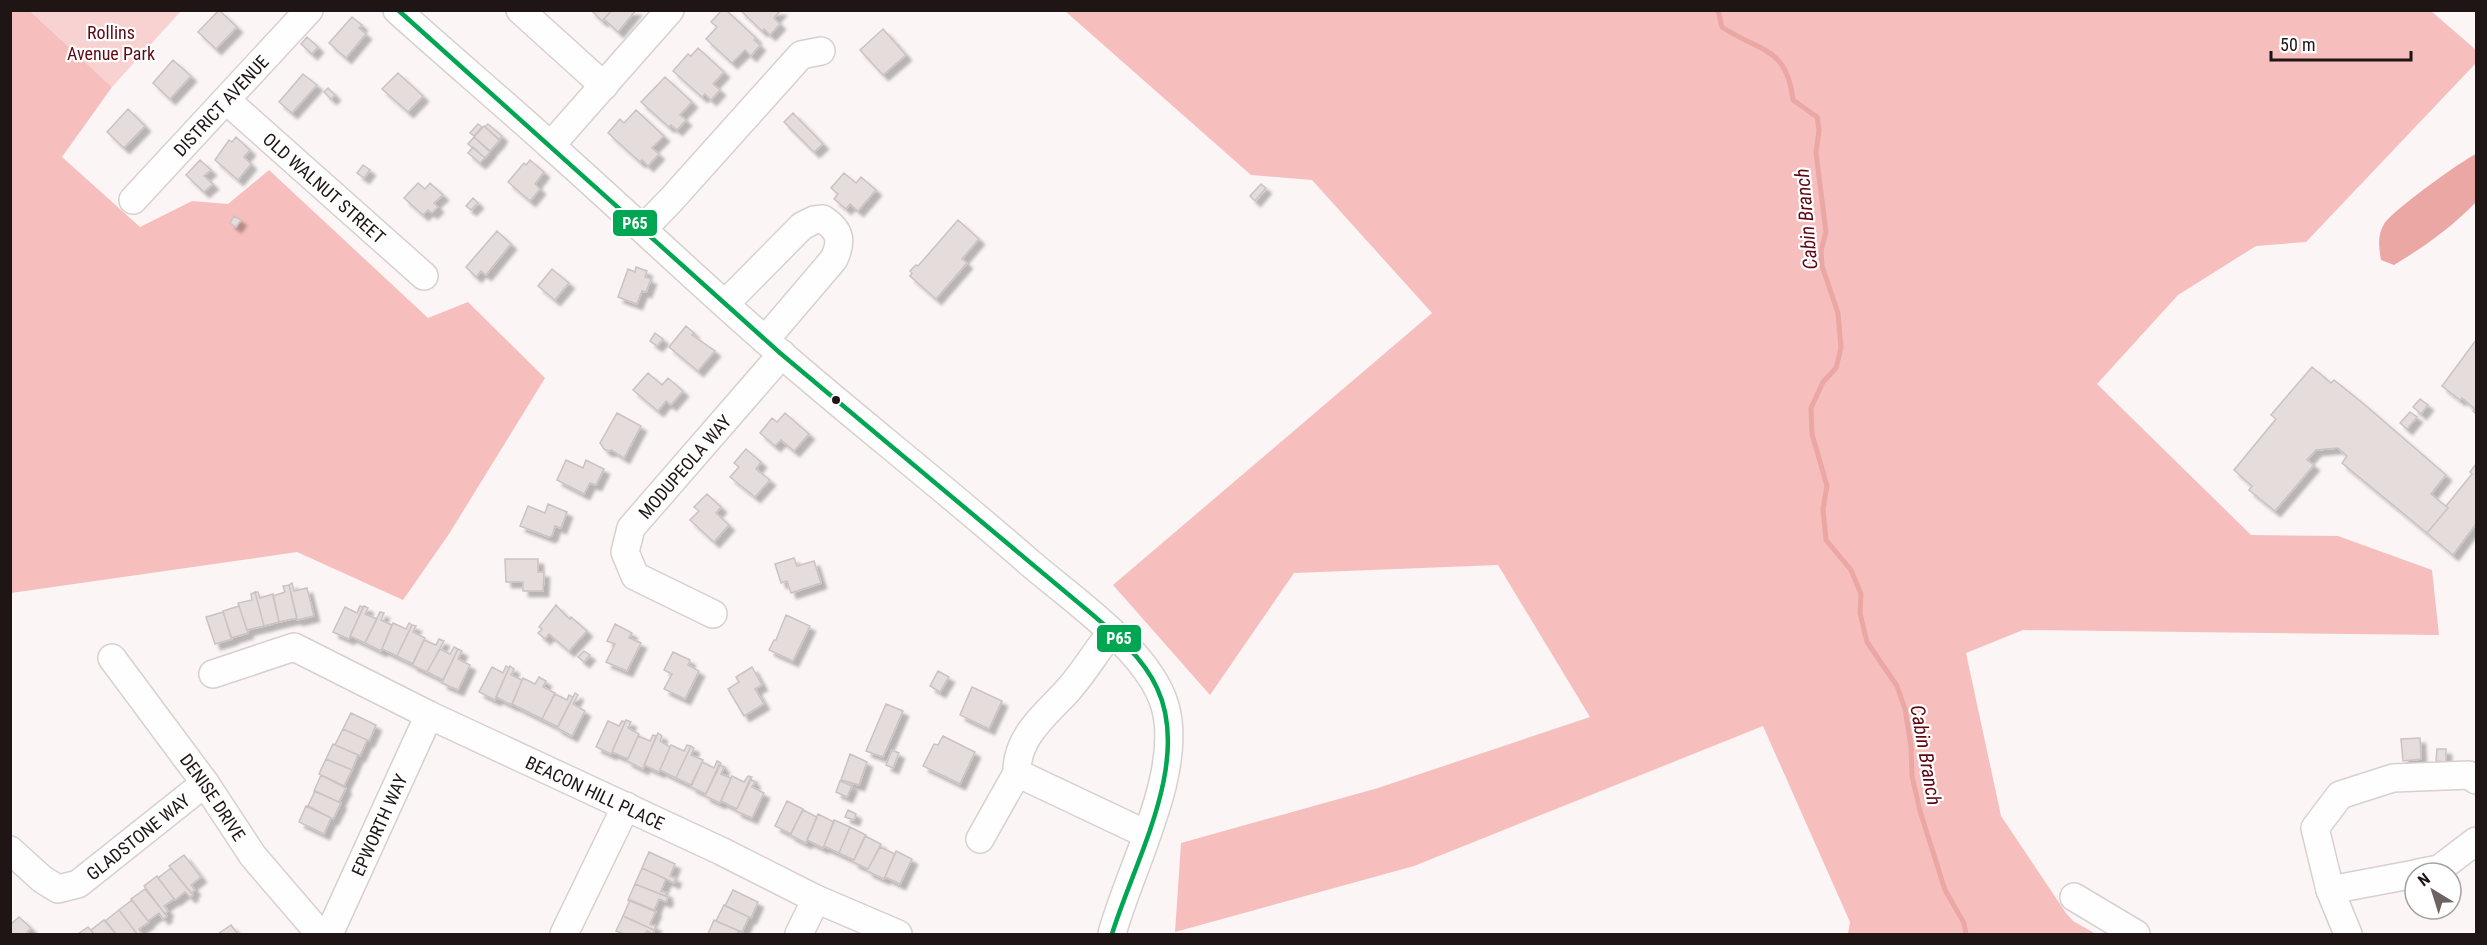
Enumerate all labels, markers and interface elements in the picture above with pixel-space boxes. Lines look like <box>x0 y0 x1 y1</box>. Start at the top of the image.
park label: Rollins Avenue Park <box>67 22 155 64</box>
scale bar <box>2271 24 2410 62</box>
text: 50 m <box>2280 34 2315 55</box>
street label: DISTRICT AVENUE <box>169 51 272 160</box>
street label: OLD WALNUT STREET <box>259 128 390 247</box>
water label: Cabin Branch <box>1790 167 1822 271</box>
line badge: P65 <box>612 209 658 237</box>
text: P65 <box>622 214 648 233</box>
unlabelled marker <box>830 394 842 406</box>
street label: MODUPEOLA WAY <box>634 410 735 523</box>
line badge: P65 <box>1096 624 1142 653</box>
text: P65 <box>1106 629 1132 648</box>
water label: Cabin Branch <box>1905 703 1947 807</box>
street label: DENISE DRIVE <box>176 749 250 844</box>
street label: BEACON HILL PLACE <box>523 751 668 834</box>
street label: EPWORTH WAY <box>347 770 411 879</box>
street label: GLADSTONE WAY <box>82 789 194 884</box>
north arrow <box>2403 861 2463 921</box>
text: N <box>2414 869 2434 890</box>

